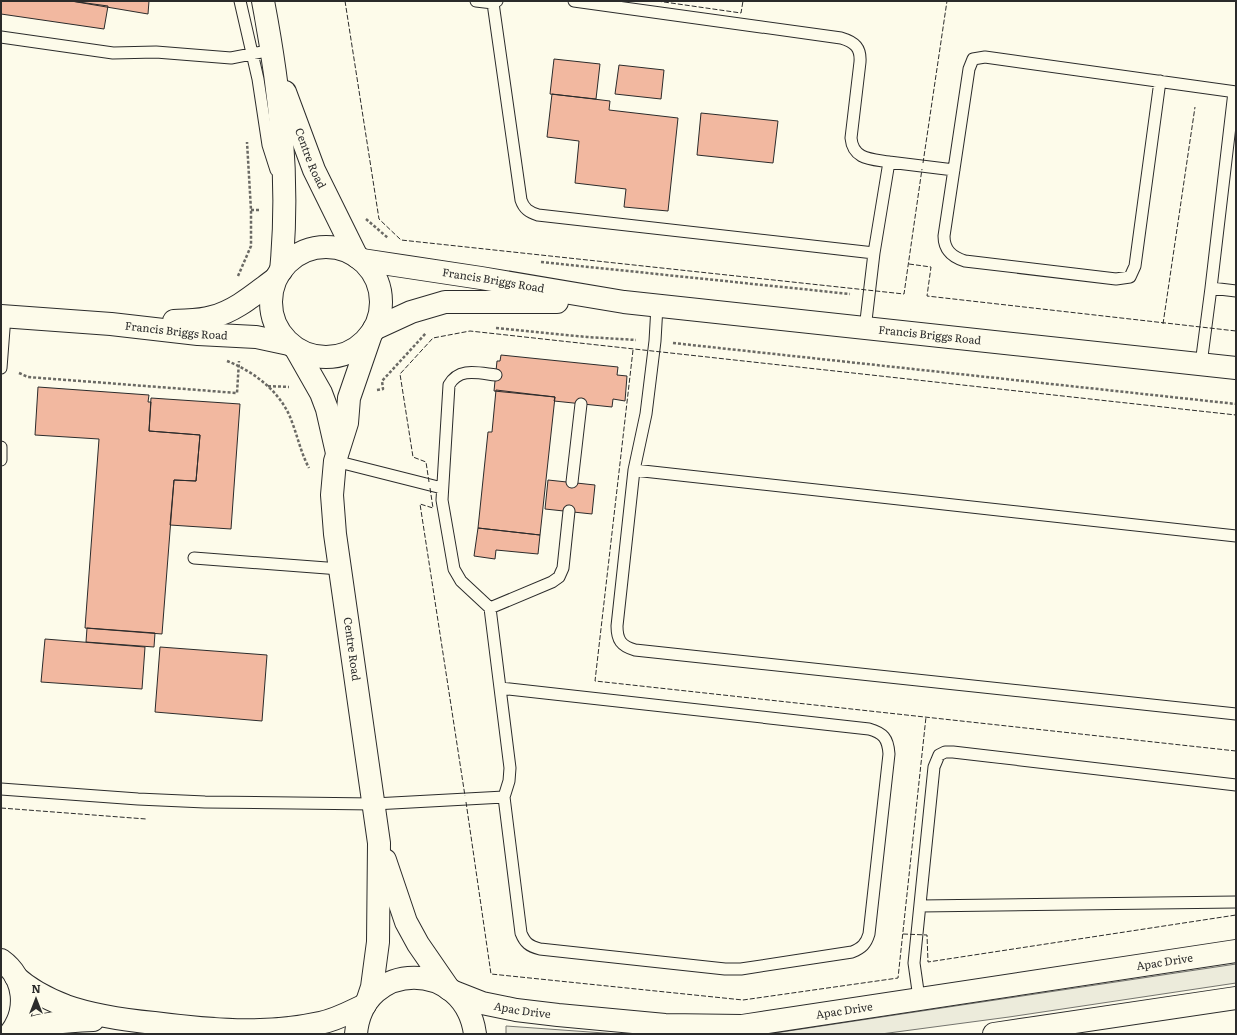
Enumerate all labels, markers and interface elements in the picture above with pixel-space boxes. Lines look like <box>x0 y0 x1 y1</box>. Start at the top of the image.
street label: Centre Road <box>292 125 331 191</box>
street label: Francis Briggs Road <box>441 263 546 296</box>
street label: Francis Briggs Road <box>124 317 228 343</box>
street label: Francis Briggs Road <box>878 321 982 348</box>
street label: Centre Road <box>341 616 365 682</box>
street label: Apac Drive <box>1135 949 1194 973</box>
north arrow <box>16 979 56 1019</box>
text: N <box>31 980 41 996</box>
street label: Apac Drive <box>493 997 552 1021</box>
street label: Apac Drive <box>815 997 874 1022</box>

